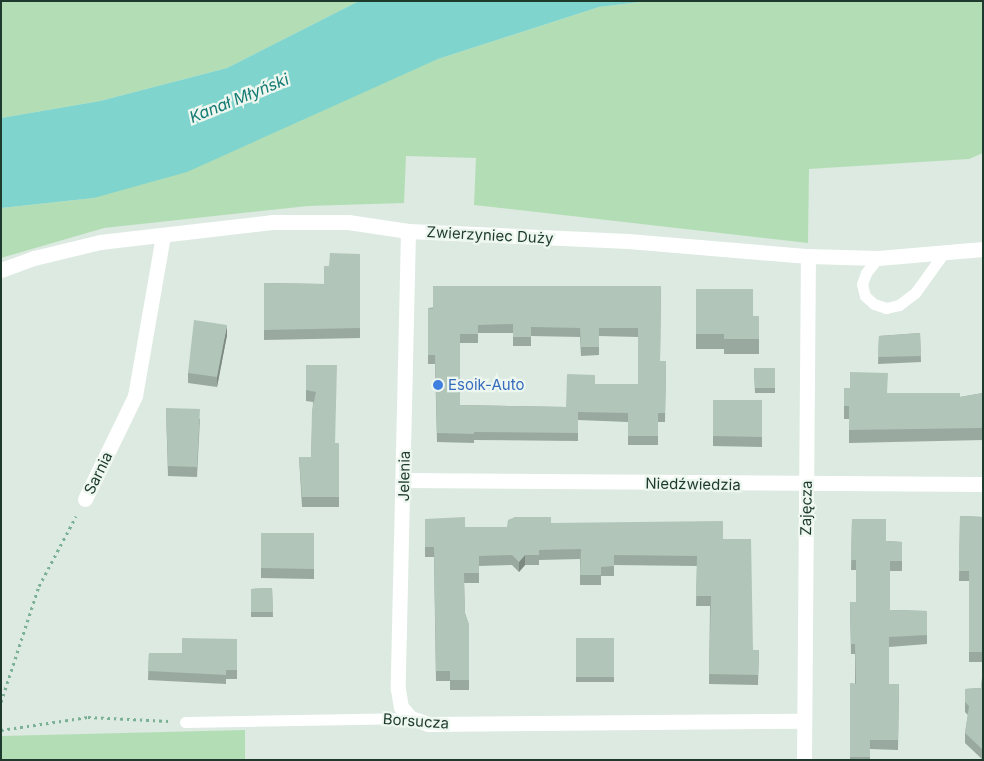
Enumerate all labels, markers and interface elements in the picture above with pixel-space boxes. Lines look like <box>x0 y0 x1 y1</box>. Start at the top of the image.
water label: Kanał Młyński <box>186 69 292 127</box>
street label: Zwierzyniec Duży <box>426 223 554 247</box>
place label: Esoik-Auto <box>448 376 524 394</box>
marker: Esoik-Auto <box>432 379 444 391</box>
street label: Sarnia <box>80 449 116 497</box>
street label: Jelenia <box>395 451 413 501</box>
street label: Niedźwiedzia <box>645 474 741 494</box>
street label: Zajęcza <box>797 480 815 536</box>
street label: Borsucza <box>382 710 450 732</box>

